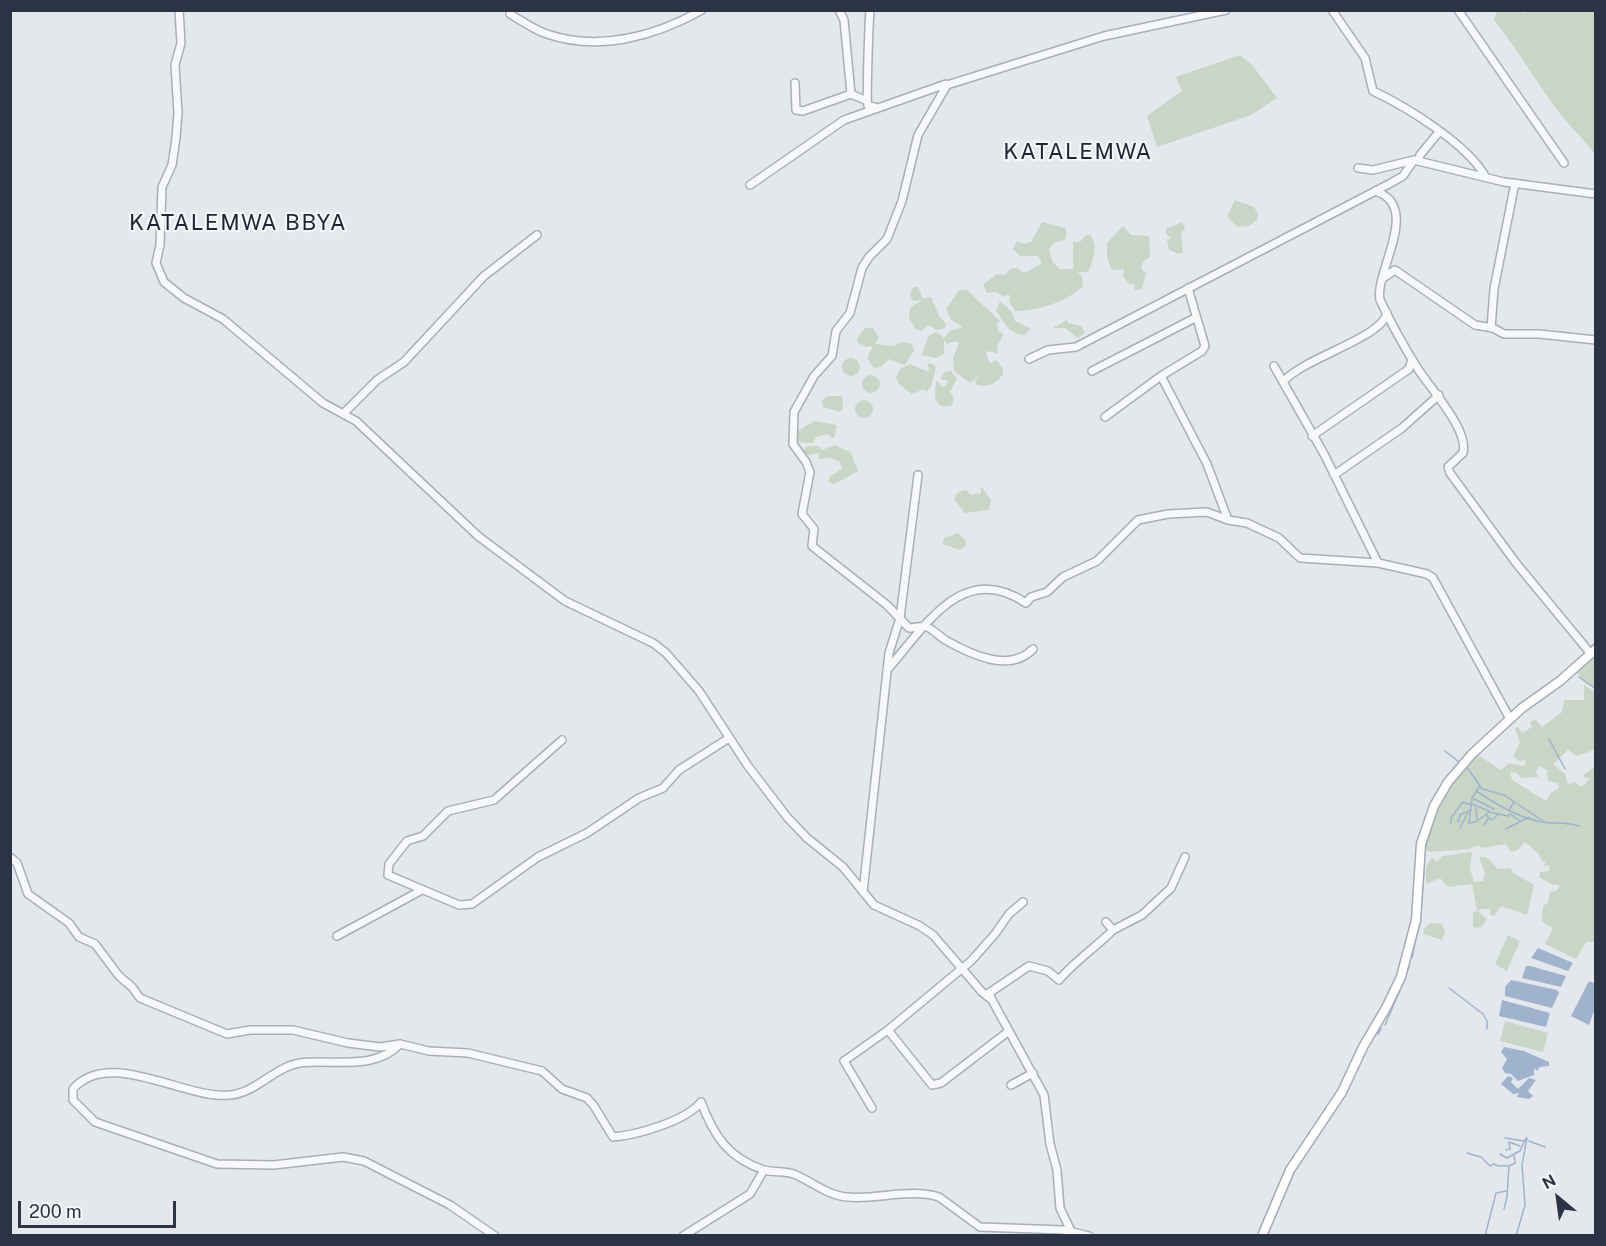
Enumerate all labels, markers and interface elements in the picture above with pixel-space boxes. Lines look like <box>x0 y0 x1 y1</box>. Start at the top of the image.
district label: KATALEMWA <box>1003 139 1153 165</box>
district label: KATALEMWA BBYA <box>129 210 347 236</box>
north arrow <box>1528 1168 1588 1228</box>
text: N <box>1539 1170 1559 1193</box>
scale bar <box>21 1189 178 1227</box>
text: 200 m <box>29 1201 82 1222</box>

